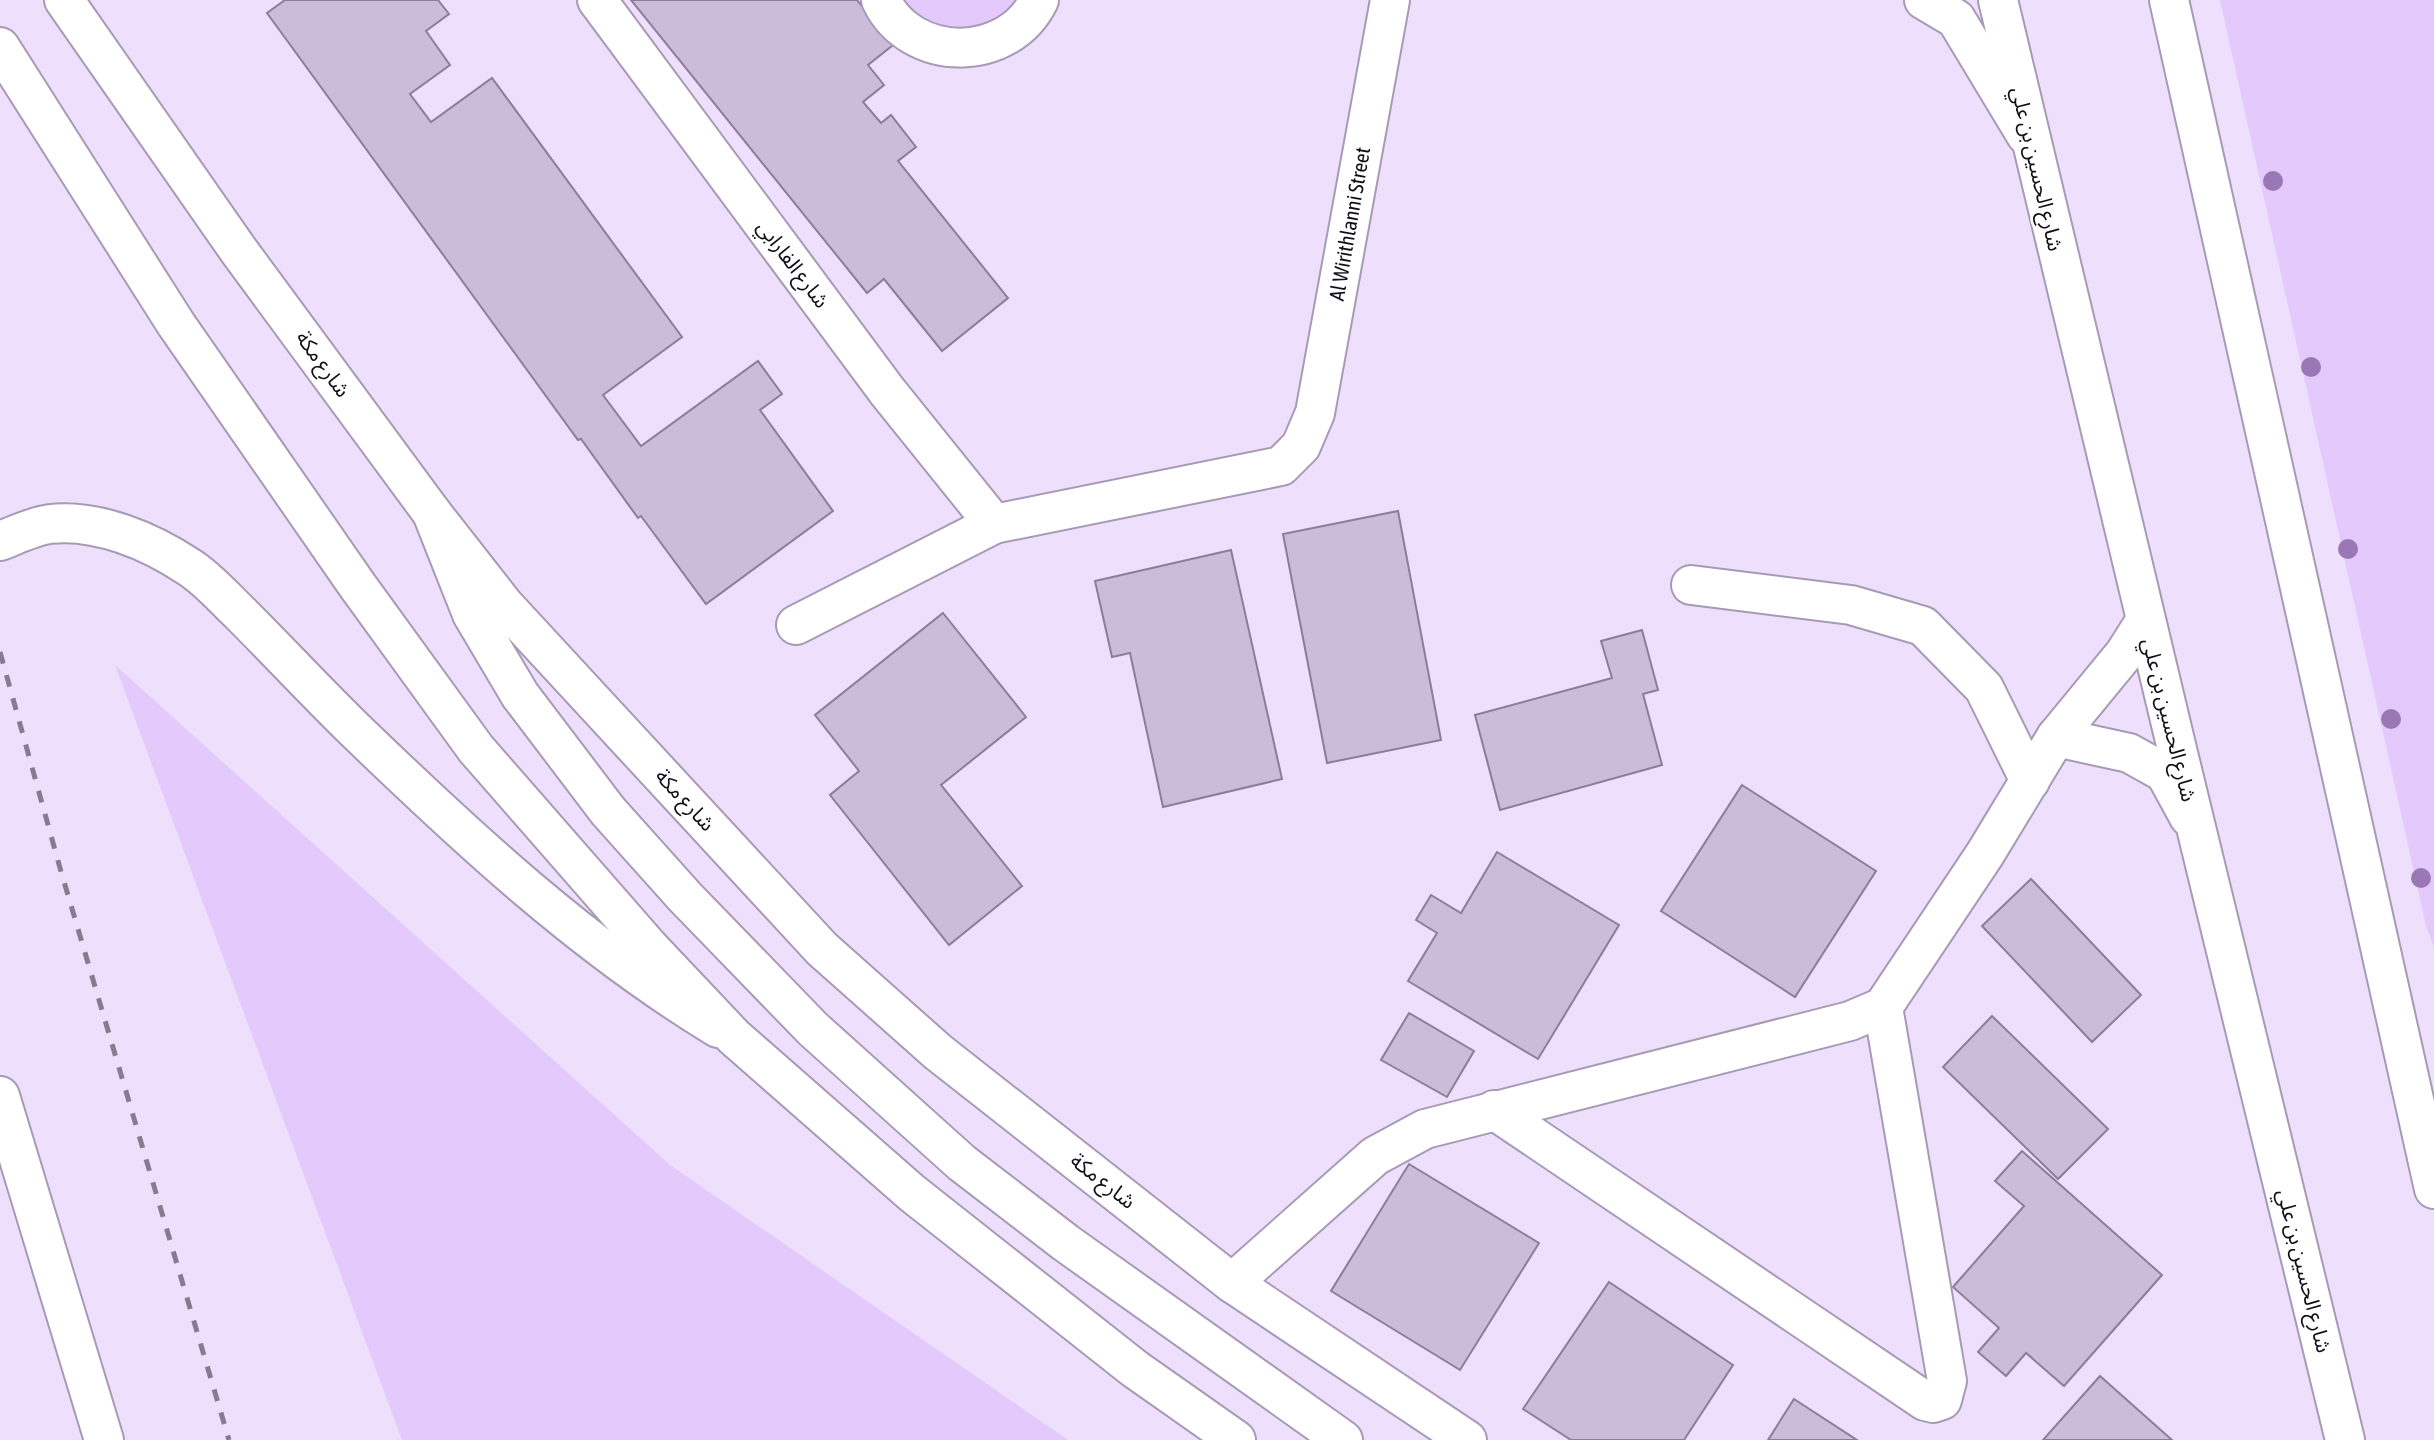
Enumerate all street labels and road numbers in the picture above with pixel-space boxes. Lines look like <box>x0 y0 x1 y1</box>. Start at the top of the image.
street label: شارع الحسين بن علي <box>2003 84 2069 254</box>
street label: Al Wirithlanni Street <box>1324 145 1374 302</box>
street label: شارع الفارابي <box>749 215 835 315</box>
street label: شارع مكة <box>289 326 356 403</box>
street label: شارع الحسين بن علي <box>2133 635 2202 805</box>
street label: شارع مكة <box>648 763 720 838</box>
street label: شارع مكة <box>1064 1147 1141 1216</box>
street label: شارع الحسين بن علي <box>2268 1186 2337 1356</box>

